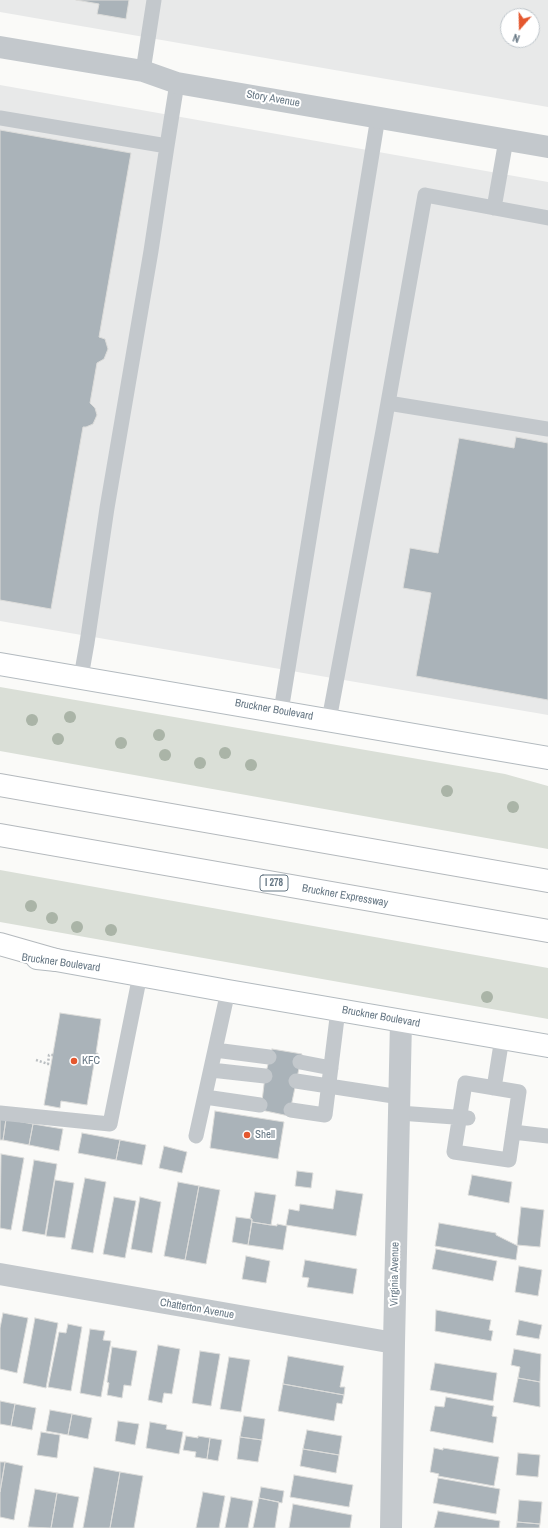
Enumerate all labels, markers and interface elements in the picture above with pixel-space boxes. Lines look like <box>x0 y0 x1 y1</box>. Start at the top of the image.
north arrow <box>500 8 540 48</box>
text: N <box>511 31 522 46</box>
street label: Story Avenue <box>245 88 301 110</box>
street label: Bruckner Boulevard <box>234 697 314 723</box>
road number: I 278 <box>260 875 288 891</box>
street label: Bruckner Expressway <box>301 882 389 910</box>
street label: Bruckner Boulevard <box>21 951 101 975</box>
street label: Bruckner Boulevard <box>341 1004 421 1030</box>
place label: KFC <box>82 1054 100 1068</box>
marker: KFC <box>69 1056 79 1066</box>
place label: Shell <box>255 1128 275 1142</box>
marker: Shell <box>242 1130 252 1140</box>
street label: Virginia Avenue <box>388 1242 402 1306</box>
street label: Chatterton Avenue <box>159 1296 235 1322</box>

